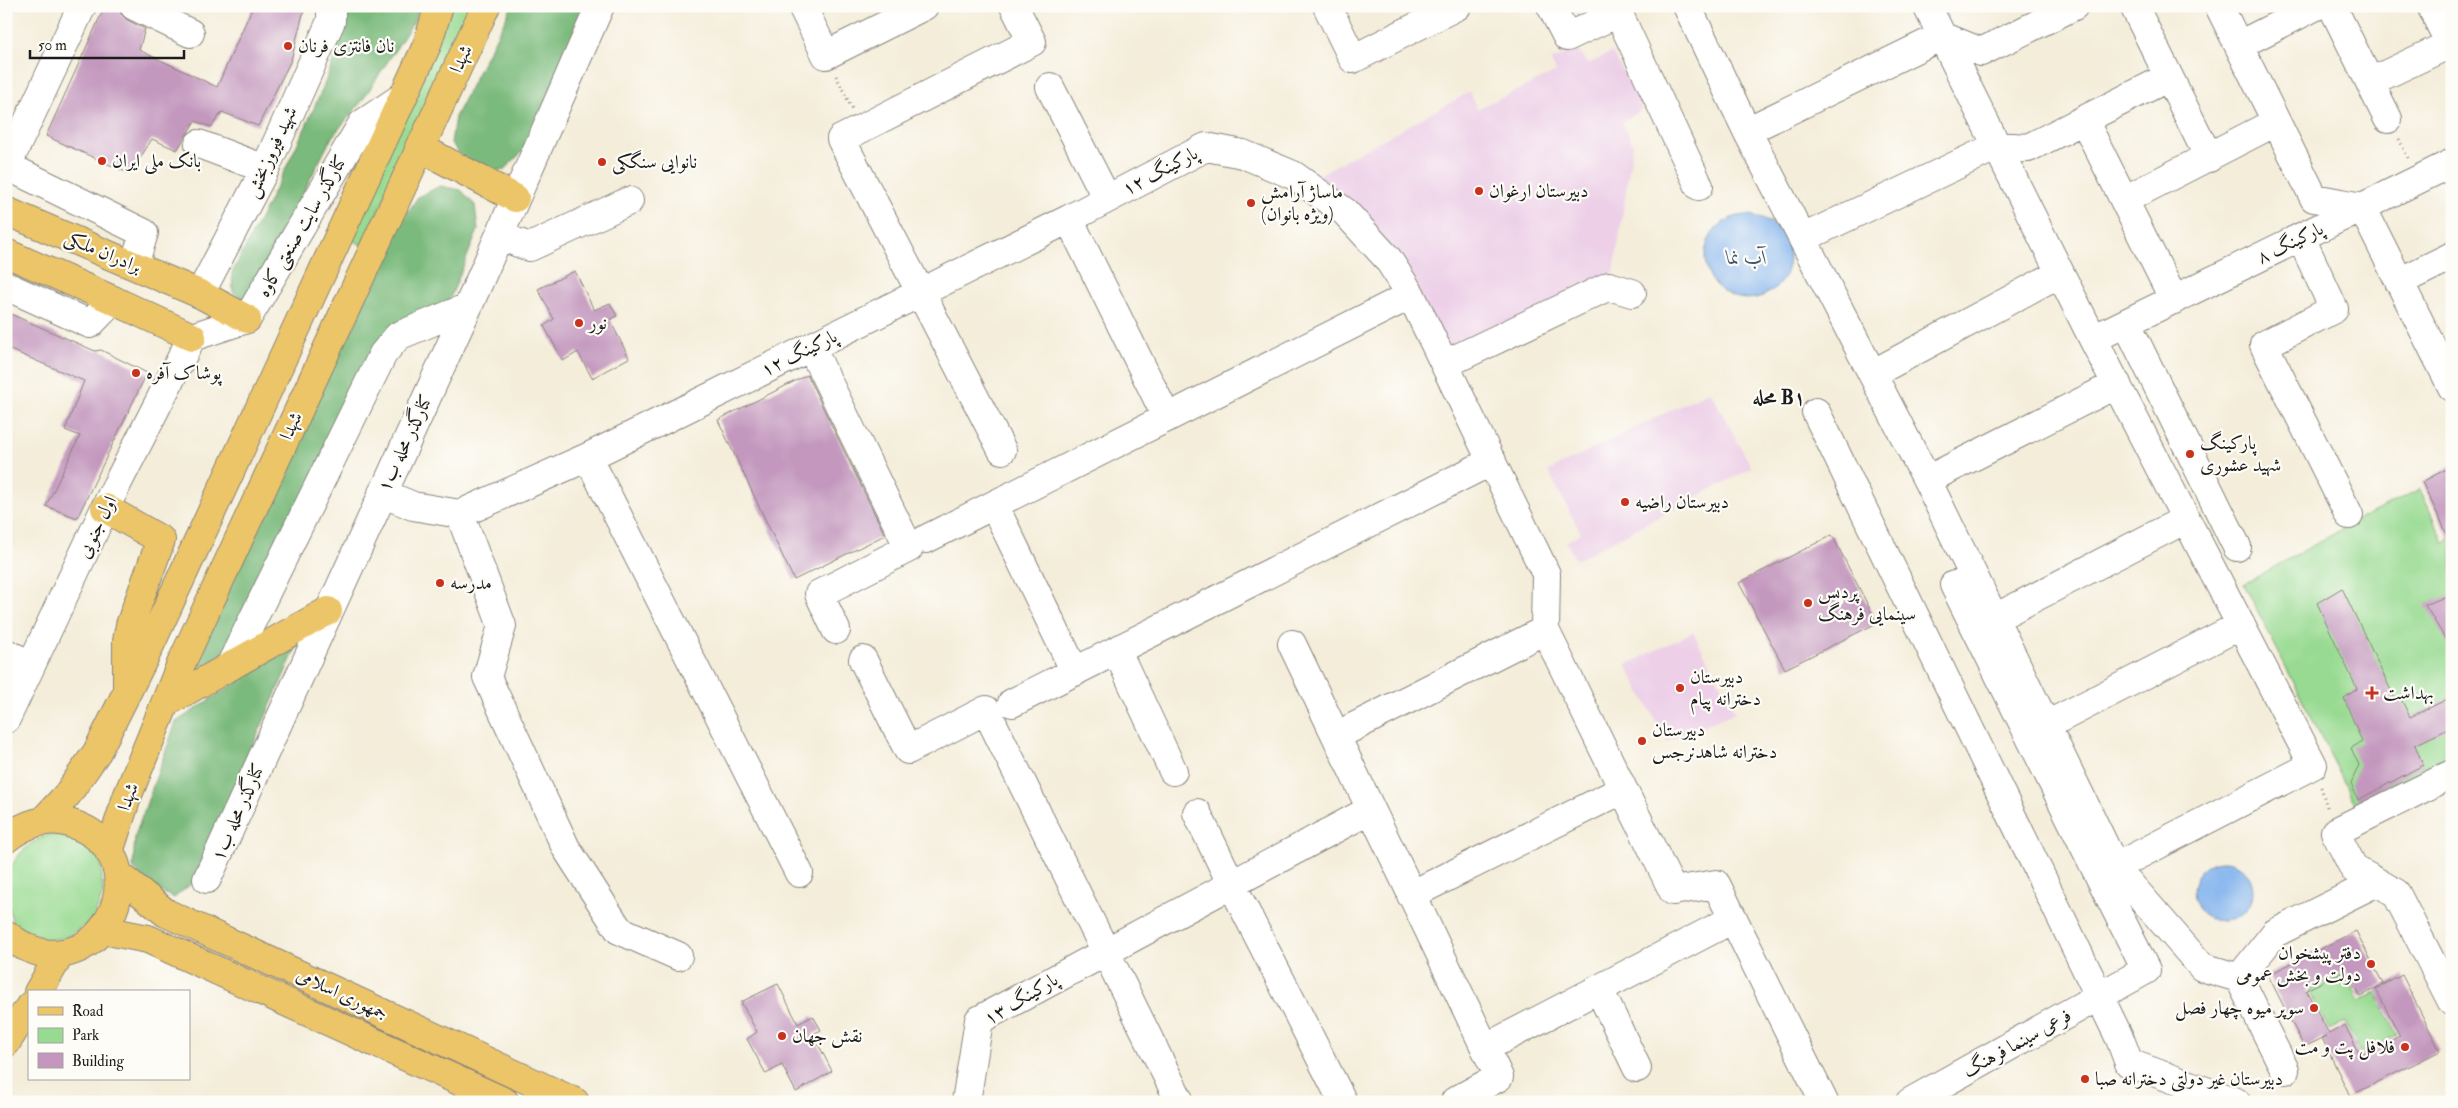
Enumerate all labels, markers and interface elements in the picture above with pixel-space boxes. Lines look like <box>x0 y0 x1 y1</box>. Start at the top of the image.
scale bar <box>30 28 184 60</box>
place label: نان فانتزی فرنان <box>298 34 394 58</box>
text: 50 m <box>38 36 67 55</box>
marker: نان فانتزی فرنان <box>282 40 294 52</box>
street label: شهدا <box>444 41 478 77</box>
street label: شهید فیروزبخش <box>239 102 303 202</box>
street label: پارکینگ ۱۲ <box>1118 140 1204 202</box>
place label: بانک ملی ایران <box>112 149 201 175</box>
street label: کنارگذر سایت صنعتی کاوه <box>250 149 353 302</box>
place label: نانوایی سنگکی <box>612 149 697 175</box>
marker: بانک ملی ایران <box>96 155 108 167</box>
marker: نانوایی سنگکی <box>596 156 608 168</box>
place label: دبیرستان ارغوان <box>1489 179 1589 203</box>
place label: ماساژ آرامش (ویژه بانوان) <box>1261 180 1343 226</box>
marker: دبیرستان ارغوان <box>1473 185 1485 197</box>
marker: ماساژ آرامش (ویژه بانوان) <box>1245 197 1257 209</box>
street label: پارکینگ ۸ <box>2252 215 2329 270</box>
street label: برادران ملکی <box>61 225 146 280</box>
water label: آب نما <box>1725 245 1767 270</box>
place label: نور <box>587 311 607 335</box>
marker: نور <box>573 317 585 329</box>
street label: پارکینگ ۱۲ <box>756 323 843 383</box>
place label: پوشاک آفره <box>146 361 223 386</box>
marker: پوشاک آفره <box>130 367 142 379</box>
district label: محله B۱ <box>1753 385 1805 410</box>
street label: کنارگذر محله ب۱ <box>370 390 438 495</box>
street label: شهدا <box>274 408 308 444</box>
place label: پارکینگ شهید عشوری <box>2200 430 2281 477</box>
marker: پارکینگ شهید عشوری <box>2184 448 2196 460</box>
place label: دبیرستان راضیه <box>1635 490 1729 514</box>
street label: اول جنوبی <box>72 492 124 563</box>
marker: دبیرستان راضیه <box>1619 496 1631 508</box>
place label: مدرسه <box>450 571 492 595</box>
marker: مدرسه <box>434 577 446 589</box>
place label: پردیس سینمایی فرهنگ <box>1818 580 1916 627</box>
marker: پردیس سینمایی فرهنگ <box>1802 597 1814 609</box>
place label: دبیرستان دخترانه پیام <box>1690 665 1761 715</box>
place label: بهداشت <box>2383 681 2434 705</box>
marker: دبیرستان دخترانه پیام <box>1674 682 1686 694</box>
marker: بهداشت <box>2365 686 2379 700</box>
place label: دبیرستان دخترانه شاهدنرجس <box>1652 718 1777 764</box>
marker: دبیرستان دخترانه شاهدنرجس <box>1636 735 1648 747</box>
street label: کنارگذر محله ب۱ <box>204 759 270 865</box>
street label: شهدا <box>112 780 144 814</box>
place label: دفتر پیشخوان دولت و بخش عمومی <box>2236 941 2361 987</box>
marker: دفتر پیشخوان دولت و بخش عمومی <box>2365 958 2377 970</box>
street label: جمهوری اسلامی <box>292 962 392 1026</box>
street label: پارکینگ ۱۳ <box>979 966 1064 1031</box>
legend <box>28 990 190 1080</box>
place label: سوپر میوه چهار فصل <box>2175 996 2304 1021</box>
text: Road <box>72 1002 104 1021</box>
street label: فرعی سینما فرهنگ <box>1958 1002 2076 1083</box>
marker: سوپر میوه چهار فصل <box>2308 1002 2320 1014</box>
place label: نقش جهان <box>792 1024 862 1048</box>
text: Park <box>72 1026 99 1045</box>
marker: نقش جهان <box>776 1030 788 1042</box>
place label: فلافل پت و مت <box>2294 1035 2395 1060</box>
marker: فلافل پت و مت <box>2399 1041 2411 1053</box>
text: Building <box>72 1052 124 1071</box>
place label: دبیرستان غیر دولتی دخترانه صبا <box>2095 1067 2283 1092</box>
marker: دبیرستان غیر دولتی دخترانه صبا <box>2079 1073 2091 1085</box>

